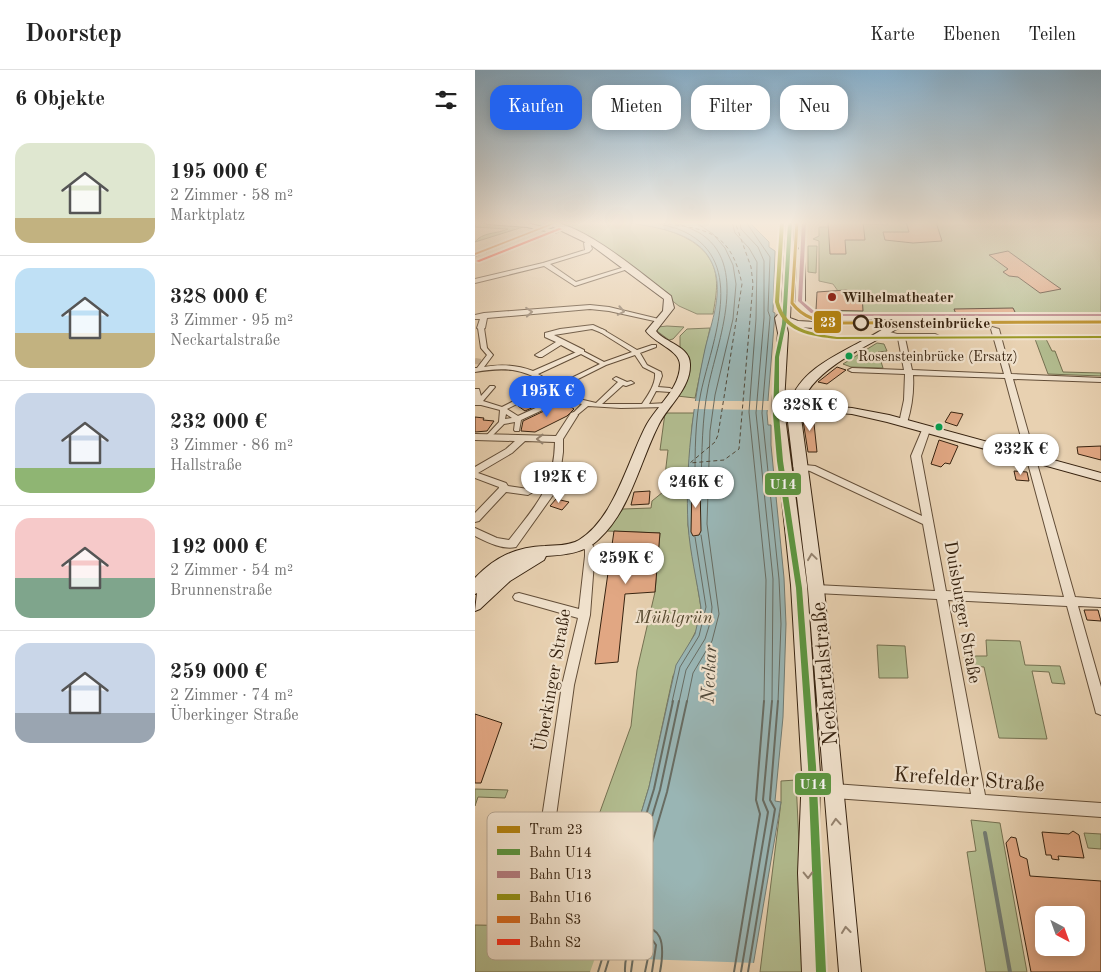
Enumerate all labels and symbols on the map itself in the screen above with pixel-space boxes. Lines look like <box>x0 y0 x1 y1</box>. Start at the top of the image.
marker: Wilhelmatheater <box>826 291 838 303</box>
place label: Wilhelmatheater <box>842 291 954 306</box>
one-way arrow <box>525 306 533 317</box>
one-way arrow <box>616 306 625 316</box>
line badge: 23 <box>813 310 842 334</box>
marker: Rosensteinbrücke <box>853 315 869 331</box>
text: 23 <box>820 316 836 330</box>
place label: Rosensteinbrücke <box>873 317 990 332</box>
place label: Rosensteinbrücke (Ersatz) <box>858 350 1018 364</box>
marker: Rosensteinbrücke (Ersatz) <box>844 351 854 361</box>
pin: 195K € <box>506 376 588 418</box>
pin: 328K € <box>769 390 851 432</box>
unlabelled marker <box>934 422 944 432</box>
one-way arrow <box>536 434 544 444</box>
pin: 232K € <box>980 434 1062 476</box>
pin: 192K € <box>518 462 600 504</box>
pin: 246K € <box>655 466 737 509</box>
line badge: U14 <box>764 472 802 496</box>
text: U14 <box>769 478 797 492</box>
street label: Duisburger Straße <box>941 539 983 685</box>
pin: 259K € <box>585 542 667 585</box>
one-way arrow <box>807 552 817 561</box>
street label: Neckartalstraße <box>809 601 842 747</box>
street label: Überkinger Straße <box>528 607 574 753</box>
park label: Mühlgrün <box>634 609 713 627</box>
water label: Neckar <box>699 644 722 705</box>
street label: Krefelder Straße <box>893 765 1045 796</box>
line badge: U14 <box>794 772 832 796</box>
text: U14 <box>799 778 827 792</box>
legend <box>487 812 653 960</box>
one-way arrow <box>831 817 842 825</box>
text: Tram 23 <box>529 823 583 837</box>
text: Bahn U14 <box>529 846 592 860</box>
text: Bahn U13 <box>529 868 592 882</box>
one-way arrow <box>803 871 813 879</box>
text: Bahn U16 <box>529 891 592 905</box>
north arrow <box>1035 906 1085 956</box>
text: Bahn S3 <box>529 913 581 927</box>
one-way arrow <box>841 925 852 933</box>
text: Bahn S2 <box>529 936 581 950</box>

